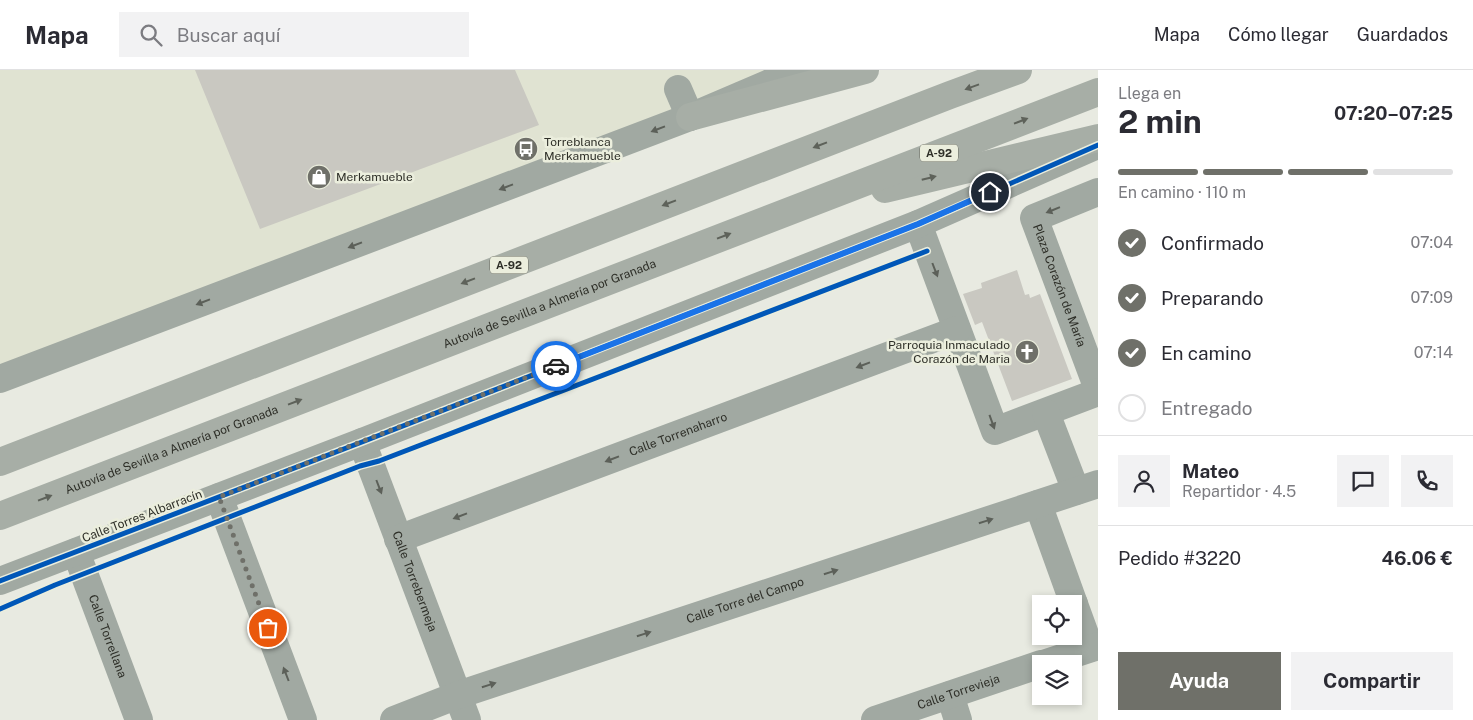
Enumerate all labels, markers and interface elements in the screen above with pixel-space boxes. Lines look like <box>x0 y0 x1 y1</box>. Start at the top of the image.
search box <box>119 12 469 57</box>
text: Mapa <box>25 21 89 49</box>
icon: search <box>137 21 165 49</box>
text: Buscar aquí <box>177 24 280 46</box>
text: Mapa <box>1154 24 1200 45</box>
text: Cómo llegar <box>1228 24 1329 45</box>
text: Guardados <box>1357 24 1448 45</box>
one-way arrow <box>964 83 979 91</box>
text: Llega en <box>1118 84 1181 103</box>
text: 07:20–07:25 <box>1334 102 1453 124</box>
text: 2 min <box>1118 103 1202 140</box>
one-way arrow <box>1014 117 1028 125</box>
one-way arrow <box>651 126 666 133</box>
place label: Torreblanca Merkamueble <box>544 135 621 163</box>
bus stop icon: Torreblanca Merkamueble <box>513 136 539 162</box>
one-way arrow <box>812 141 827 149</box>
road number: A-92 <box>920 145 958 162</box>
shop icon: Merkamueble <box>306 164 332 190</box>
place label: Merkamueble <box>336 170 413 184</box>
pin <box>969 171 1011 213</box>
one-way arrow <box>921 174 936 182</box>
icon: home <box>976 178 1004 206</box>
text: En camino · 110 m <box>1118 183 1246 202</box>
one-way arrow <box>499 184 514 191</box>
one-way arrow <box>662 200 676 208</box>
one-way arrow <box>1046 207 1060 215</box>
street label: Plaza Corazón de María <box>1030 222 1089 349</box>
icon: check <box>1118 229 1146 257</box>
one-way arrow <box>717 232 732 240</box>
text: Confirmado <box>1161 232 1264 254</box>
text: 07:04 <box>1410 233 1453 252</box>
one-way arrow <box>347 241 362 249</box>
street label: Autovía de Sevilla a Almería por Granada <box>441 256 658 351</box>
road number: A-92 <box>490 256 528 274</box>
one-way arrow <box>931 263 939 278</box>
one-way arrow <box>460 277 475 285</box>
icon: check <box>1118 284 1146 312</box>
text: Preparando <box>1161 287 1263 309</box>
text: 07:09 <box>1411 288 1453 307</box>
one-way arrow <box>195 299 210 306</box>
place label: Parroquia Inmaculado Corazón de Maria <box>888 338 1010 366</box>
church icon: Parroquia Inmaculado Corazón de Maria <box>1014 339 1040 365</box>
icon: check <box>1118 339 1146 367</box>
courier <box>531 341 581 391</box>
text: En camino <box>1161 342 1252 364</box>
text: 07:14 <box>1414 343 1453 362</box>
icon: car <box>542 352 570 380</box>
one-way arrow <box>855 362 870 369</box>
text: Entregado <box>1161 397 1253 419</box>
one-way arrow <box>288 398 303 406</box>
street label: Autovía de Sevilla a Almería por Granada <box>63 402 280 497</box>
street label: Calle Torrenaharro <box>627 409 729 459</box>
one-way arrow <box>988 415 996 430</box>
one-way arrow <box>604 455 619 463</box>
button: person <box>1118 455 1170 507</box>
button: chat <box>1337 455 1389 507</box>
button: phone <box>1401 455 1453 507</box>
text: Mateo <box>1182 460 1239 482</box>
one-way arrow <box>376 480 383 495</box>
text: Repartidor · 4.5 <box>1182 482 1296 501</box>
street label: Calle Torres Albarracín <box>80 487 204 545</box>
one-way arrow <box>38 494 53 501</box>
one-way arrow <box>452 512 467 520</box>
one-way arrow <box>978 517 993 525</box>
street label: Calle Torrebermeja <box>389 529 440 634</box>
text: Pedido #3220 <box>1118 547 1241 569</box>
text: 46.06 € <box>1381 547 1453 569</box>
one-way arrow <box>824 568 839 576</box>
street label: Calle Torre del Campo <box>685 574 806 626</box>
street label: Calle Torrellana <box>86 593 130 680</box>
map controls <box>1032 595 1082 705</box>
button: locate <box>1032 595 1082 645</box>
pin <box>247 607 289 649</box>
icon: bag <box>254 614 282 642</box>
one-way arrow <box>636 630 651 637</box>
button: Ayuda <box>1118 652 1281 710</box>
button: Compartir <box>1291 652 1453 710</box>
button: layers <box>1032 655 1082 705</box>
one-way arrow <box>282 667 289 682</box>
street label: Calle Torrevieja <box>915 671 1001 712</box>
one-way arrow <box>482 681 497 688</box>

